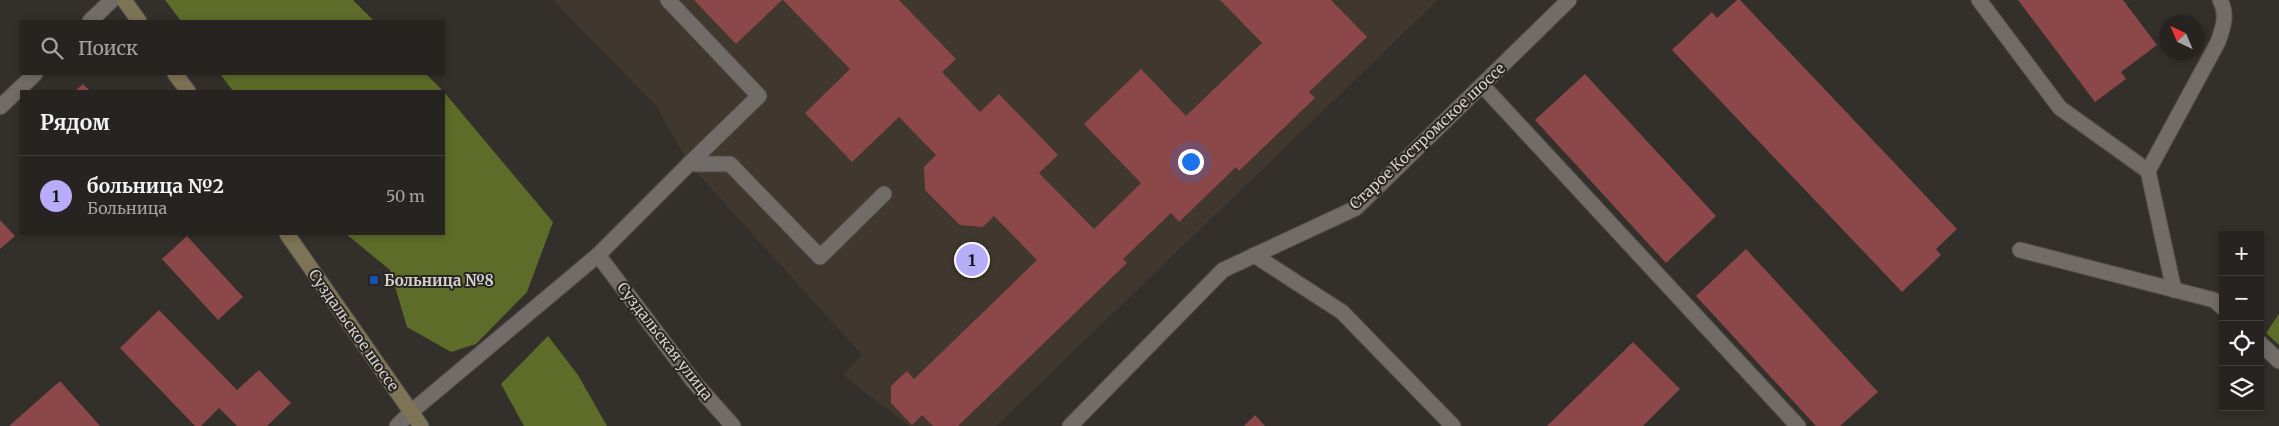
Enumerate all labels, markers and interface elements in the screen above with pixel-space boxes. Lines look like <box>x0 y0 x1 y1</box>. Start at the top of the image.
north arrow <box>2159 15 2204 60</box>
search box <box>20 20 445 75</box>
icon: search <box>38 34 66 62</box>
text: Поиск <box>78 36 138 60</box>
street label: Старое Костромское шоссе <box>1345 59 1509 213</box>
text: Рядом <box>40 109 110 136</box>
your location <box>1178 149 1204 175</box>
text: больница №2 <box>87 174 224 198</box>
text: 1 <box>52 186 60 206</box>
text: 50 m <box>386 186 425 206</box>
text: Больница <box>87 198 167 218</box>
map controls <box>2219 231 2264 411</box>
button: + <box>2219 231 2264 276</box>
pin: 1 <box>956 241 988 279</box>
street label: Суздальское шоссе <box>305 265 403 395</box>
place label: Больница №8 <box>384 271 494 290</box>
marker: Больница №8 <box>368 274 380 286</box>
button: − <box>2219 276 2264 321</box>
street label: Суздальская улица <box>613 278 717 404</box>
button: locate <box>2219 321 2264 366</box>
button: layers <box>2219 366 2264 411</box>

